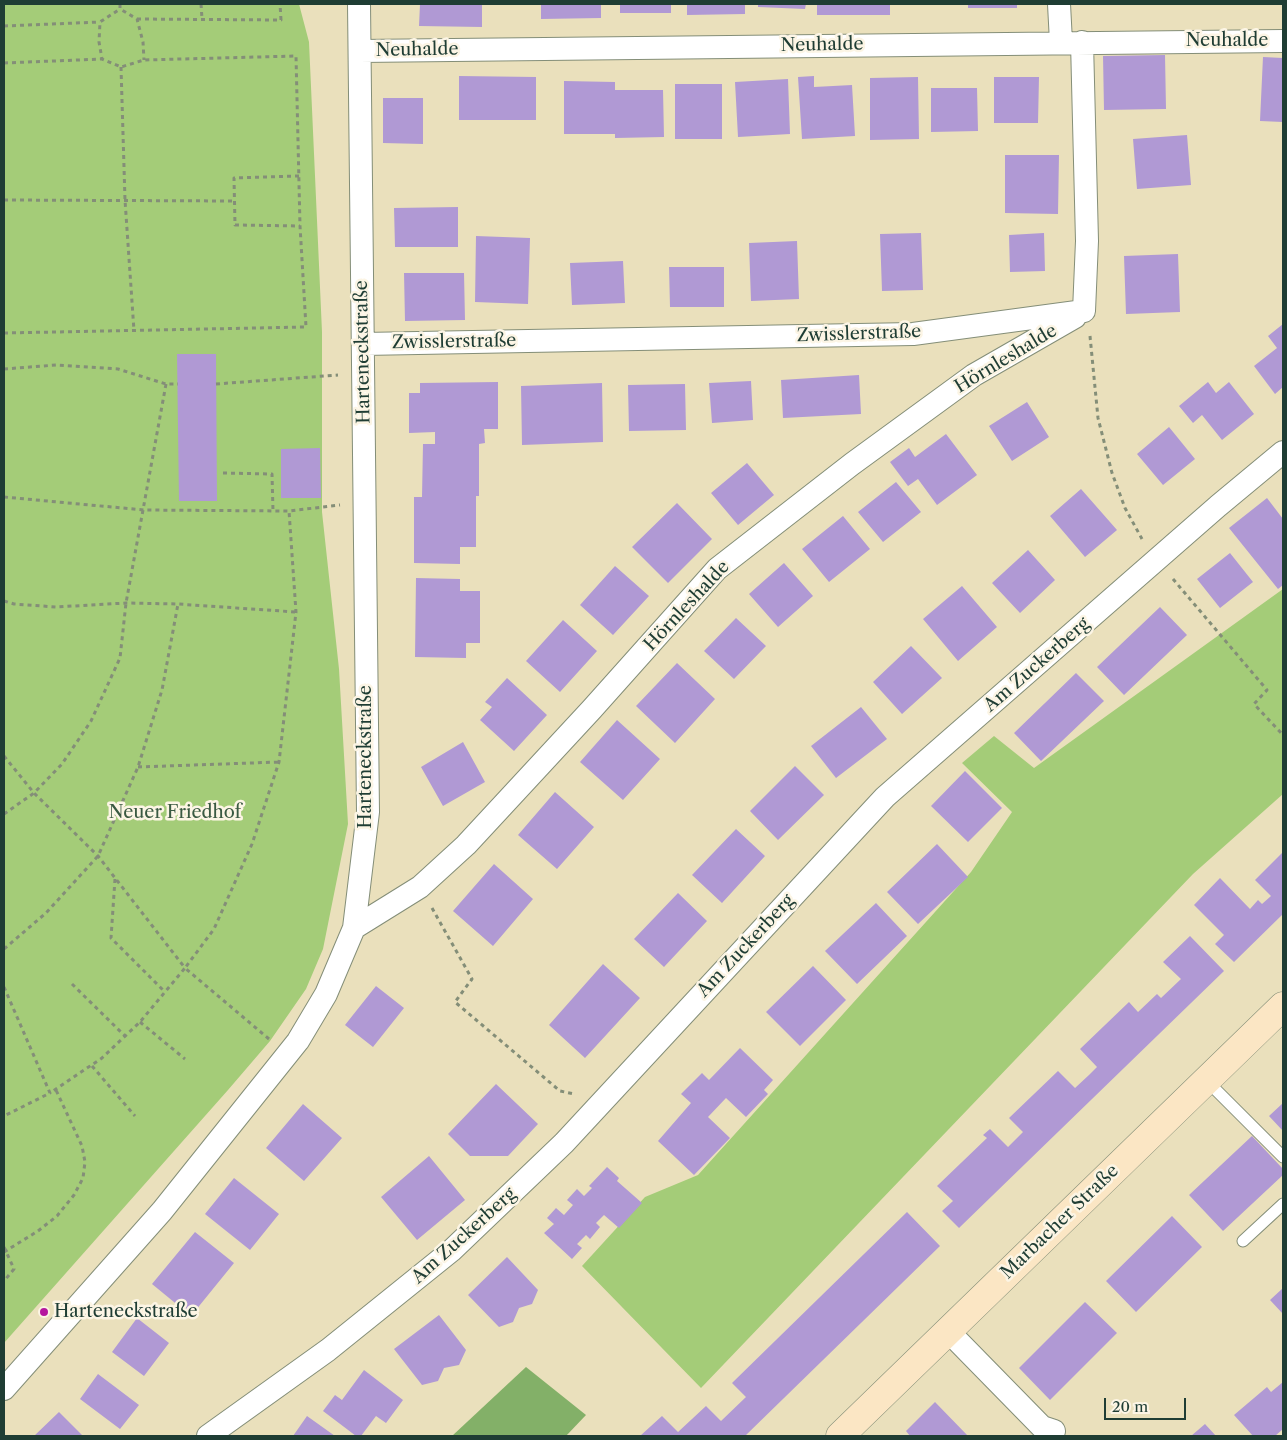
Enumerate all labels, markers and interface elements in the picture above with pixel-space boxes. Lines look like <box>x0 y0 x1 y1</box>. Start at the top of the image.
street label: Neuhalde <box>1186 30 1268 52</box>
street label: Neuhalde <box>780 33 864 57</box>
street label: Neuhalde <box>375 38 459 62</box>
street label: Harteneckstraße <box>351 280 375 424</box>
street label: Hörnleshalde <box>951 320 1061 398</box>
street label: Zwisslerstraße <box>797 321 921 347</box>
street label: Zwisslerstraße <box>392 330 516 354</box>
street label: Hörnleshalde <box>640 556 734 656</box>
street label: Am Zuckerberg <box>980 613 1094 717</box>
street label: Harteneckstraße <box>355 685 377 829</box>
park label: Neuer Friedhof <box>109 802 241 824</box>
street label: Am Zuckerberg <box>693 890 799 1002</box>
street label: Marbacher Straße <box>997 1160 1123 1284</box>
street label: Am Zuckerberg <box>407 1184 521 1288</box>
place label: Harteneckstraße <box>54 1301 198 1323</box>
marker: Harteneckstraße <box>38 1306 50 1318</box>
scale bar <box>1107 1388 1190 1420</box>
text: 20 m <box>1112 1397 1148 1416</box>

